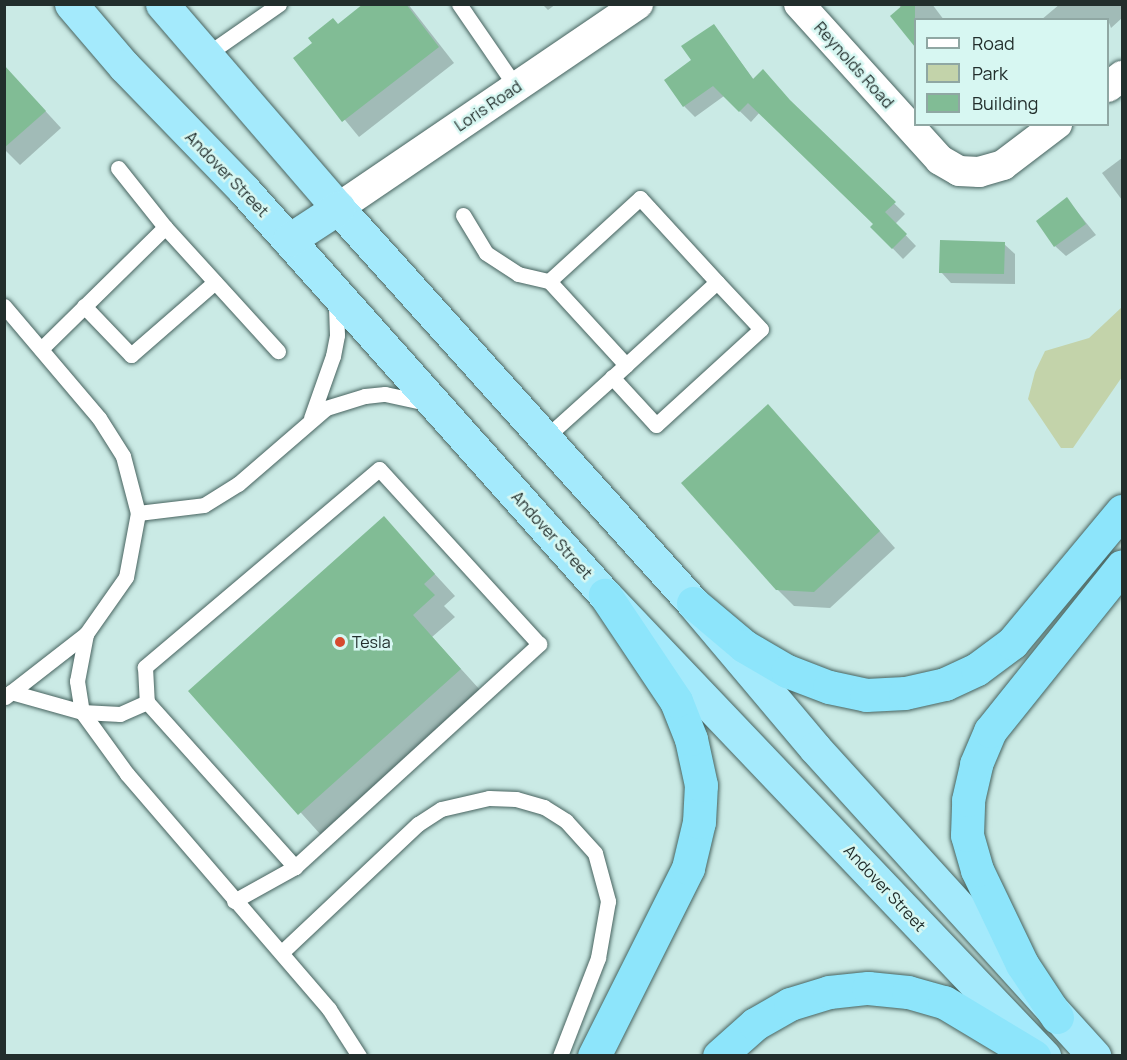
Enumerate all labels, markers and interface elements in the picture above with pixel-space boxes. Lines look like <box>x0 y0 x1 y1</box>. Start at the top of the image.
street label: Reynolds Road <box>810 18 898 112</box>
legend <box>914 18 1109 126</box>
text: Road <box>972 31 1015 55</box>
text: Park <box>972 61 1008 85</box>
street label: Loris Road <box>451 77 525 135</box>
text: Building <box>972 91 1038 115</box>
street label: Andover Street <box>181 127 273 221</box>
street label: Andover Street <box>508 487 596 583</box>
place label: Tesla <box>352 632 391 652</box>
marker: Tesla <box>333 635 347 649</box>
street label: Andover Street <box>840 841 930 935</box>

